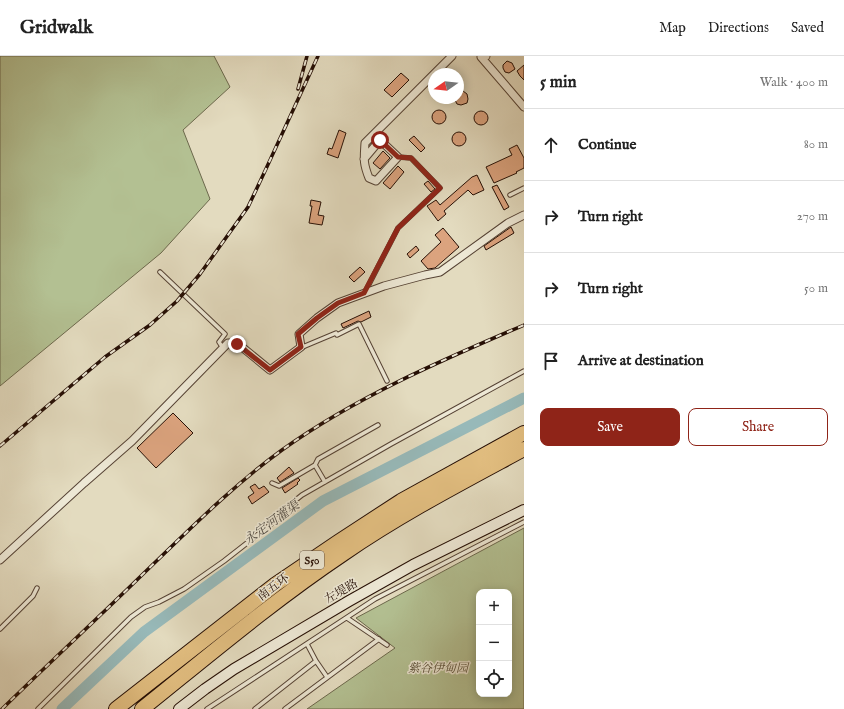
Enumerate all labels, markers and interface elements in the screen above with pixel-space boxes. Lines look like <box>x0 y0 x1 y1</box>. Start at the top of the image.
text: Gridwalk <box>20 16 93 40</box>
text: Map <box>659 19 686 37</box>
text: Directions <box>708 19 769 37</box>
text: Saved <box>791 19 824 37</box>
north arrow <box>428 68 464 104</box>
text: 5 min <box>540 72 577 93</box>
text: Walk · 400 m <box>760 74 828 91</box>
route start <box>371 131 389 149</box>
icon: ahead <box>540 134 562 156</box>
text: Continue <box>578 135 636 154</box>
text: 80 m <box>804 136 828 153</box>
icon: right <box>540 206 562 228</box>
text: Turn right <box>578 207 643 226</box>
text: 270 m <box>797 208 828 225</box>
icon: right <box>540 278 562 300</box>
text: Turn right <box>578 279 643 298</box>
text: 50 m <box>804 280 828 297</box>
route end <box>228 335 246 353</box>
icon: arrive <box>540 350 562 372</box>
text: Arrive at destination <box>578 351 704 370</box>
button: Save <box>540 408 680 446</box>
button: Share <box>688 408 828 446</box>
water label: 永定河灌渠 <box>241 496 305 549</box>
road number: S50 <box>300 551 324 569</box>
street label: 南五环 <box>254 571 292 604</box>
street label: 左堤路 <box>322 576 361 607</box>
map controls <box>476 589 512 697</box>
button: + <box>476 589 512 625</box>
button: − <box>476 625 512 661</box>
park label: 紫谷伊甸园 <box>408 661 470 676</box>
button: locate <box>476 661 512 697</box>

